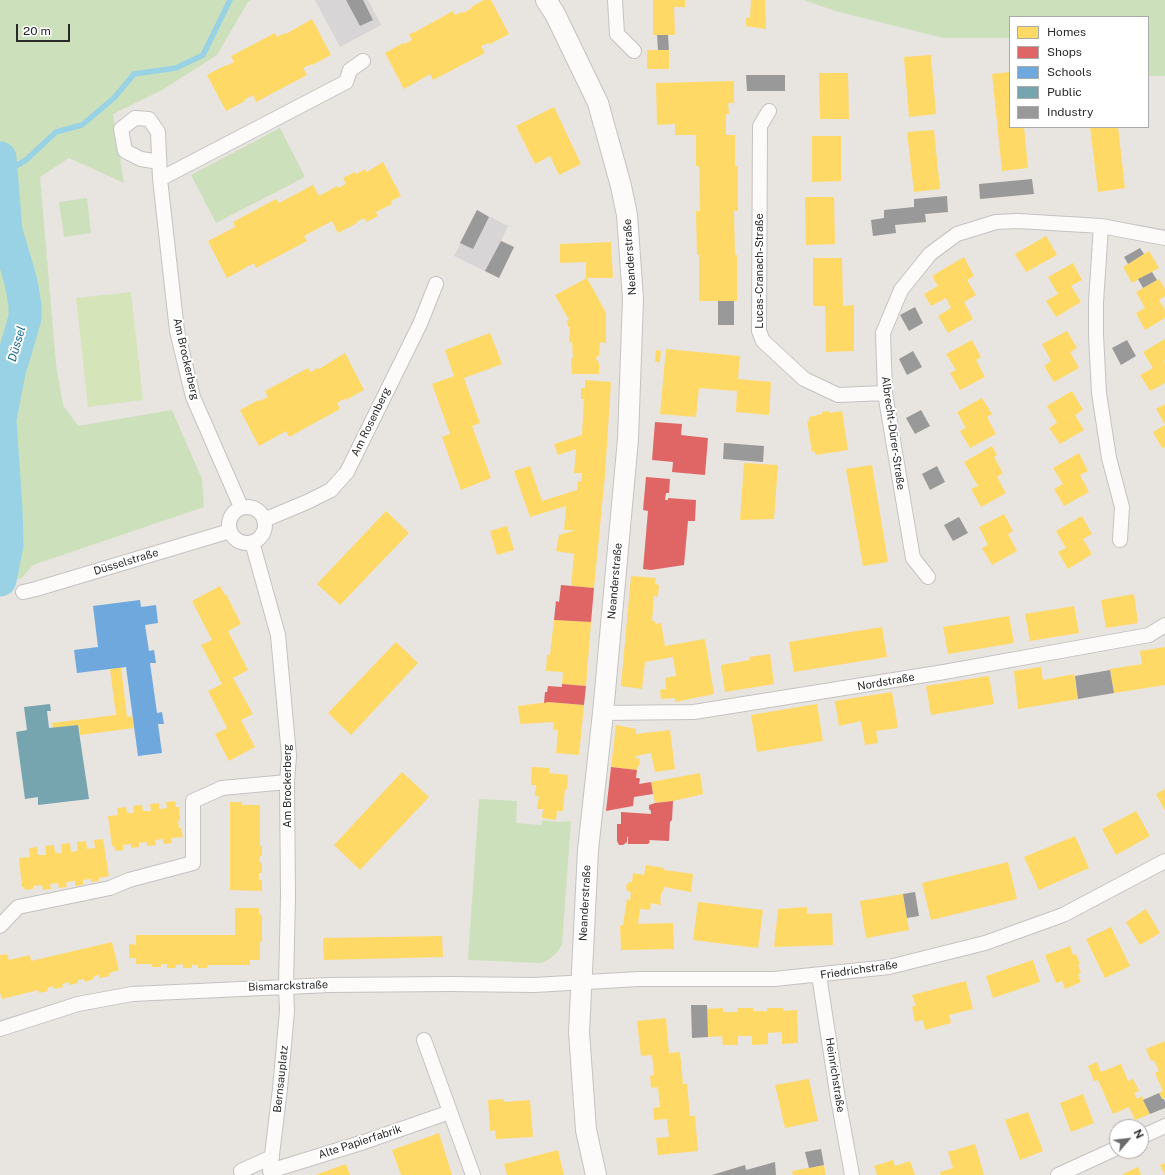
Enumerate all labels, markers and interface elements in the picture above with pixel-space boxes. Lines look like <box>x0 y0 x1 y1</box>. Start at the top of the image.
scale bar <box>18 16 72 42</box>
legend <box>1009 16 1149 128</box>
text: 20 m <box>23 24 51 38</box>
text: Homes <box>1047 25 1086 39</box>
text: Shops <box>1047 45 1082 59</box>
text: Schools <box>1047 65 1092 79</box>
text: Public <box>1047 85 1082 99</box>
text: Industry <box>1047 105 1093 119</box>
street label: Lucas-Cranach-Straße <box>753 213 767 329</box>
street label: Neanderstraße <box>621 218 639 296</box>
street label: Am Brockerberg <box>170 317 202 401</box>
water label: Düssel <box>5 324 29 364</box>
street label: Albrecht-Dürer-Straße <box>878 375 908 491</box>
street label: Am Rosenberg <box>349 385 393 459</box>
street label: Neanderstraße <box>605 542 625 620</box>
street label: Düsselstraße <box>92 546 160 578</box>
street label: Nordstraße <box>856 670 916 694</box>
street label: Am Brockerberg <box>281 744 295 828</box>
street label: Neanderstraße <box>576 864 594 942</box>
street label: Friedrichstraße <box>819 958 899 982</box>
street label: Bismarckstraße <box>248 978 328 994</box>
street label: Heinrichstraße <box>823 1037 847 1113</box>
street label: Bernsauplatz <box>271 1045 291 1113</box>
north arrow <box>1109 1119 1149 1159</box>
street label: Alte Papierfabrik <box>317 1122 403 1162</box>
text: N <box>1131 1127 1146 1140</box>

